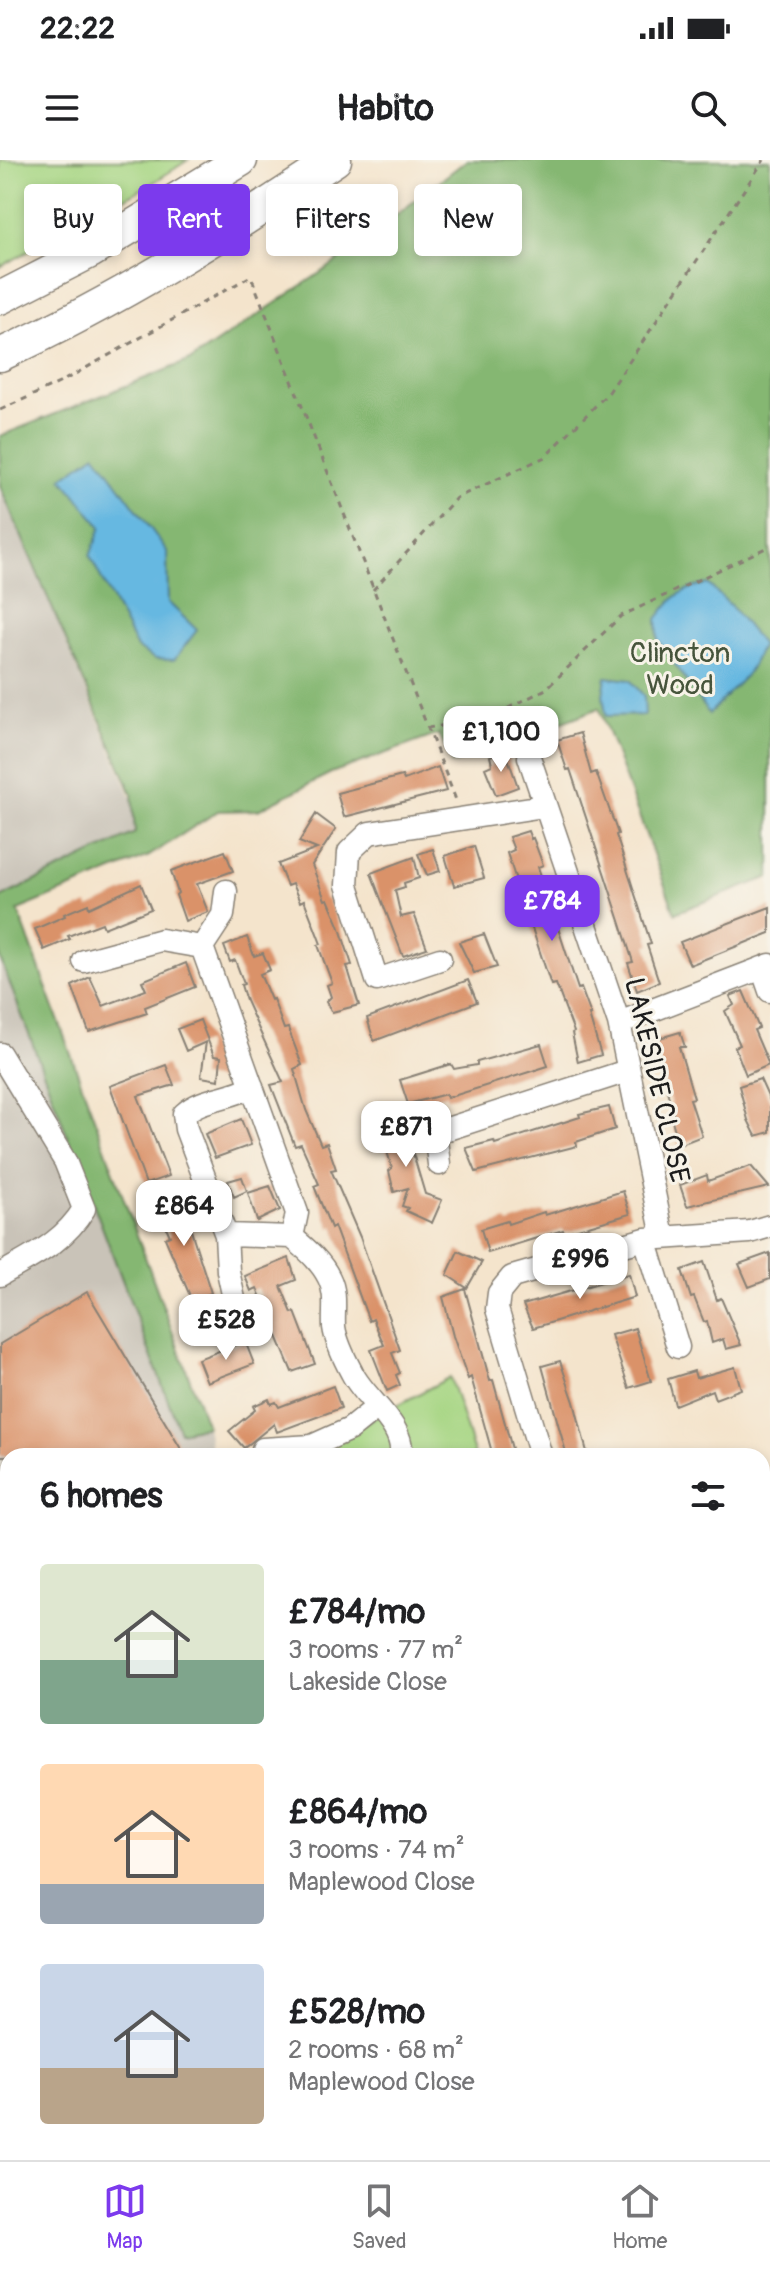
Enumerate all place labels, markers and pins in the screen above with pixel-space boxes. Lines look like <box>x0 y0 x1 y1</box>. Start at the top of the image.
pin: £1,100 <box>436 706 566 774</box>
pin: £784 <box>505 875 599 943</box>
pin: £871 <box>359 1101 453 1169</box>
pin: £864 <box>137 1180 231 1248</box>
pin: £996 <box>533 1233 627 1301</box>
pin: £528 <box>179 1294 273 1362</box>

